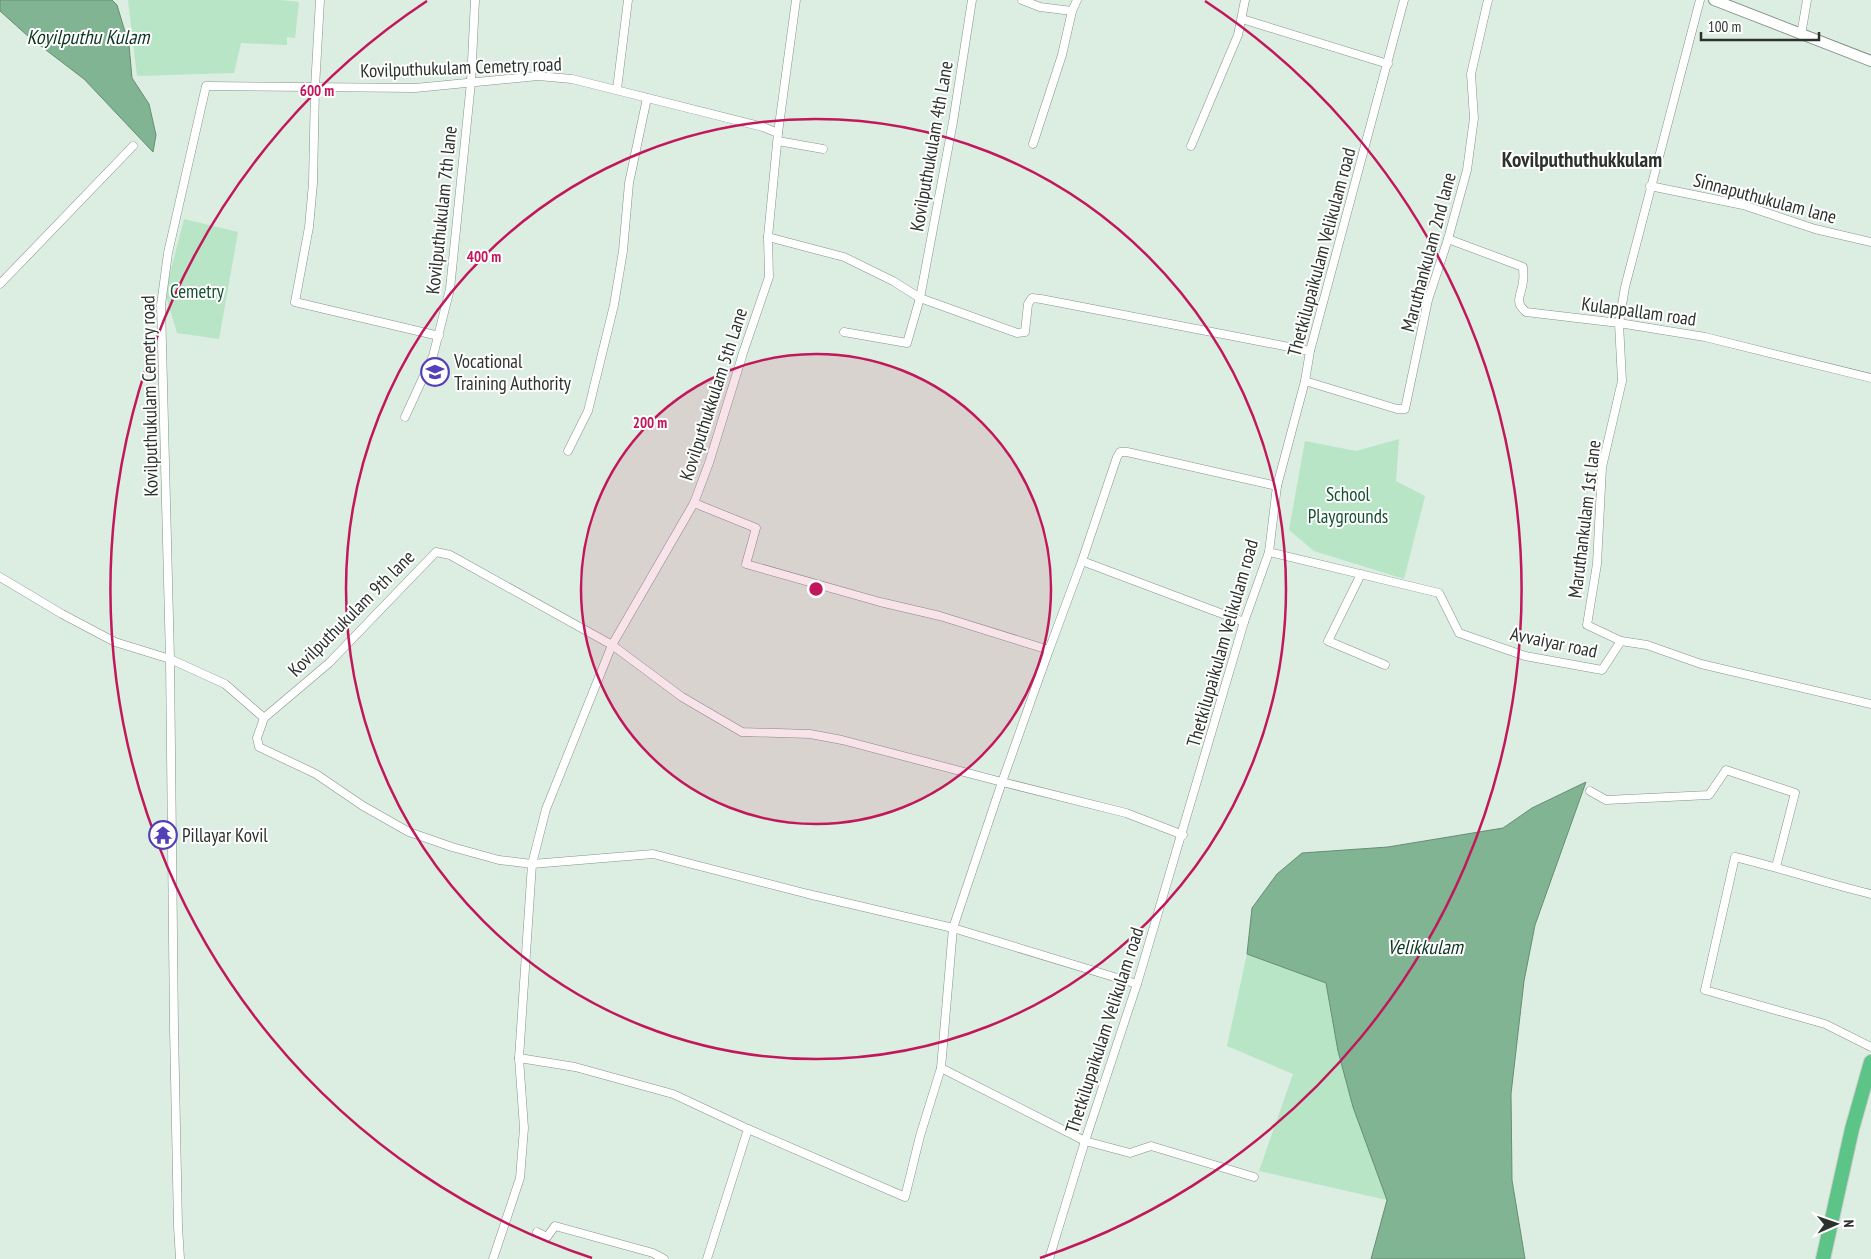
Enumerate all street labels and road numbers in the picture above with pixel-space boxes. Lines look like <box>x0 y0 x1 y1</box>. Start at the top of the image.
street label: Kovilputhukulam Cemetry road <box>360 51 562 83</box>
street label: Kovilputhukulam 4th Lane <box>904 59 958 233</box>
street label: Kovilputhukulam 7th lane <box>420 124 462 295</box>
street label: Thetkilupaikulam Velikulam road <box>1282 145 1360 359</box>
street label: Sinnaputhukulam lane <box>1691 167 1839 229</box>
street label: Maruthankulam 2nd lane <box>1395 170 1461 334</box>
street label: Kulappallam road <box>1580 291 1698 331</box>
street label: Kovilputhukulam Cemetry road <box>135 295 163 497</box>
street label: Kovilputhukkulam 5th Lane <box>674 305 752 483</box>
street label: Maruthankulam 1st lane <box>1562 438 1606 599</box>
street label: Thetkilupaikulam Velikulam road <box>1181 536 1263 750</box>
street label: Kovilputhukulam 9th lane <box>283 545 419 681</box>
street label: Avvaiyar road <box>1508 621 1600 663</box>
street label: Thetkilupaikulam Velikulam road <box>1059 924 1149 1136</box>

